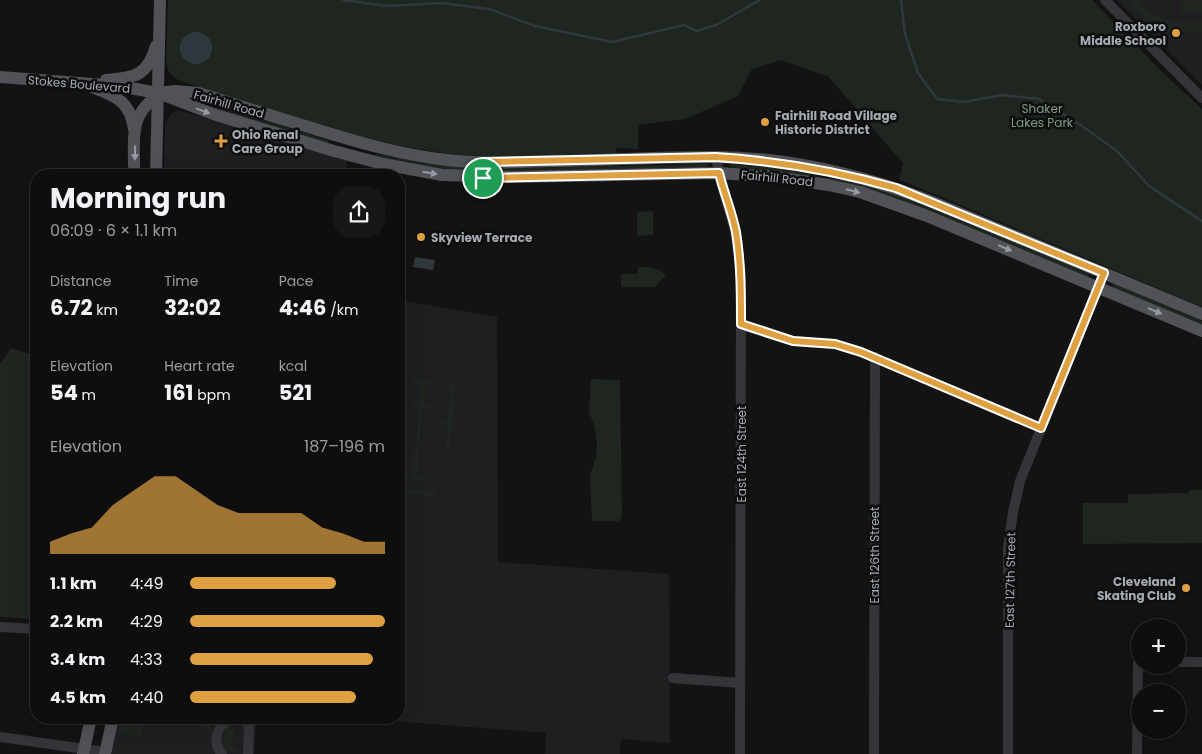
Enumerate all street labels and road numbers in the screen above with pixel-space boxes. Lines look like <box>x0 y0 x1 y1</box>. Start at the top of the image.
street label: Stokes Boulevard <box>27 71 131 97</box>
street label: Fairhill Road <box>192 86 266 122</box>
street label: Fairhill Road <box>740 166 814 190</box>
street label: East 124th Street <box>733 406 750 502</box>
street label: East 126th Street <box>866 507 883 603</box>
street label: East 127th Street <box>1001 532 1019 628</box>

